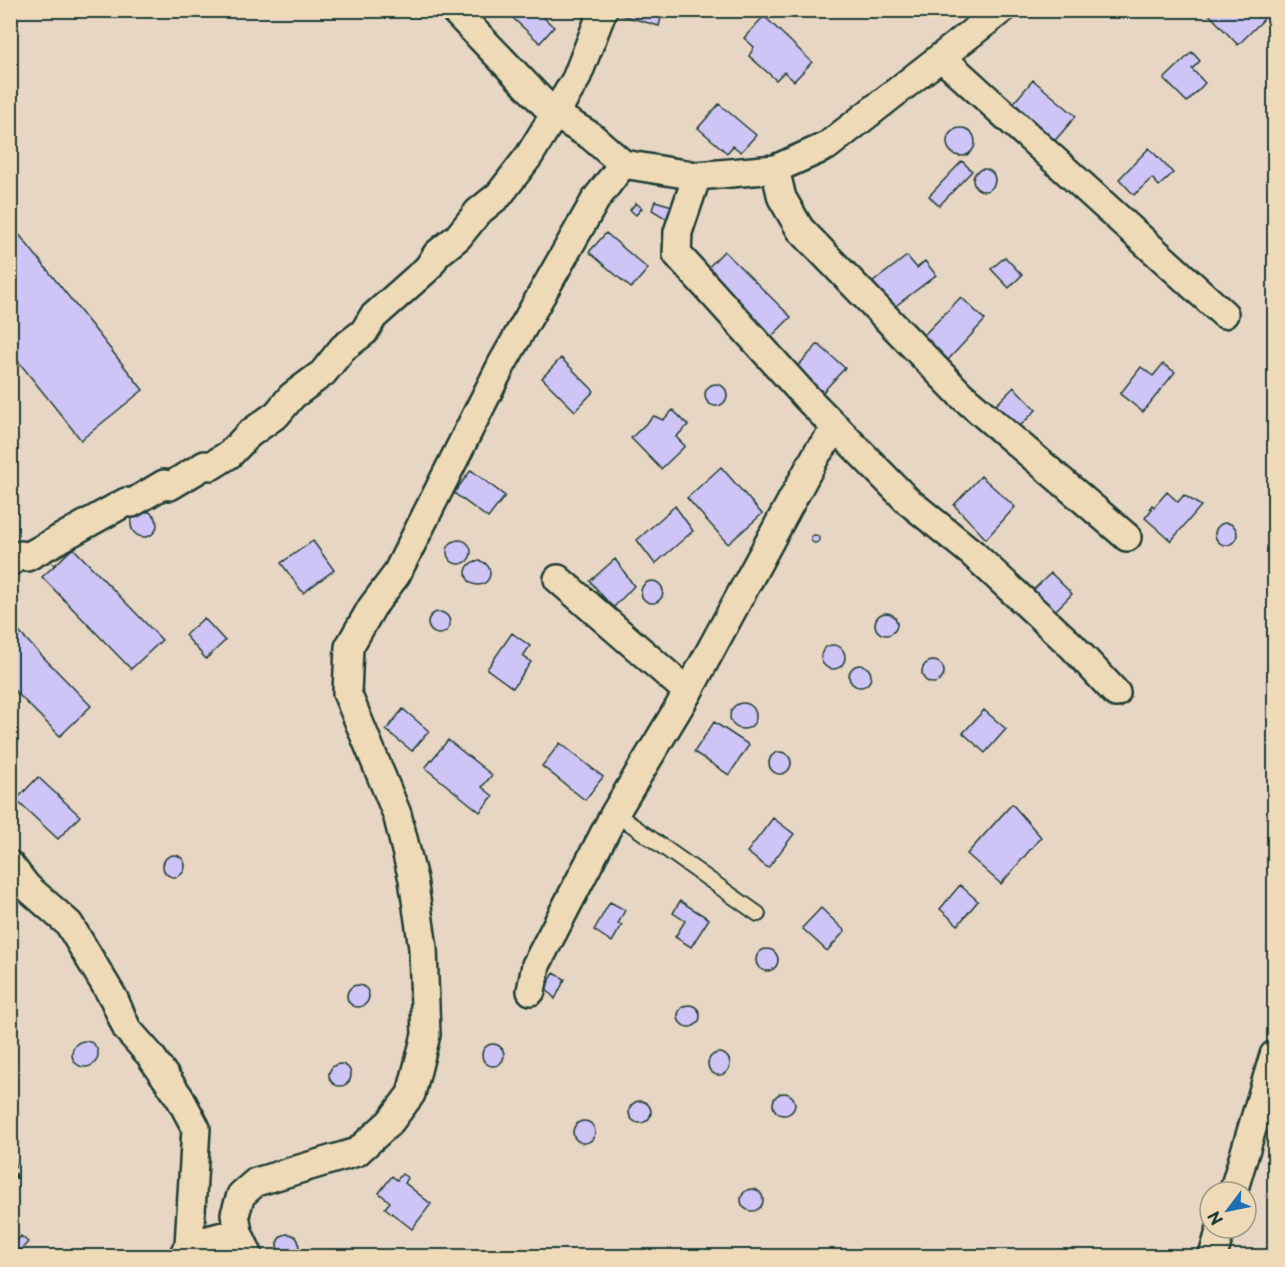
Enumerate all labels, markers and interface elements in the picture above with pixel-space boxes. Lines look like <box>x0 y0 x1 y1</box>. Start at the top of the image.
north arrow <box>1198 1180 1258 1240</box>
text: N <box>1201 1207 1228 1230</box>

